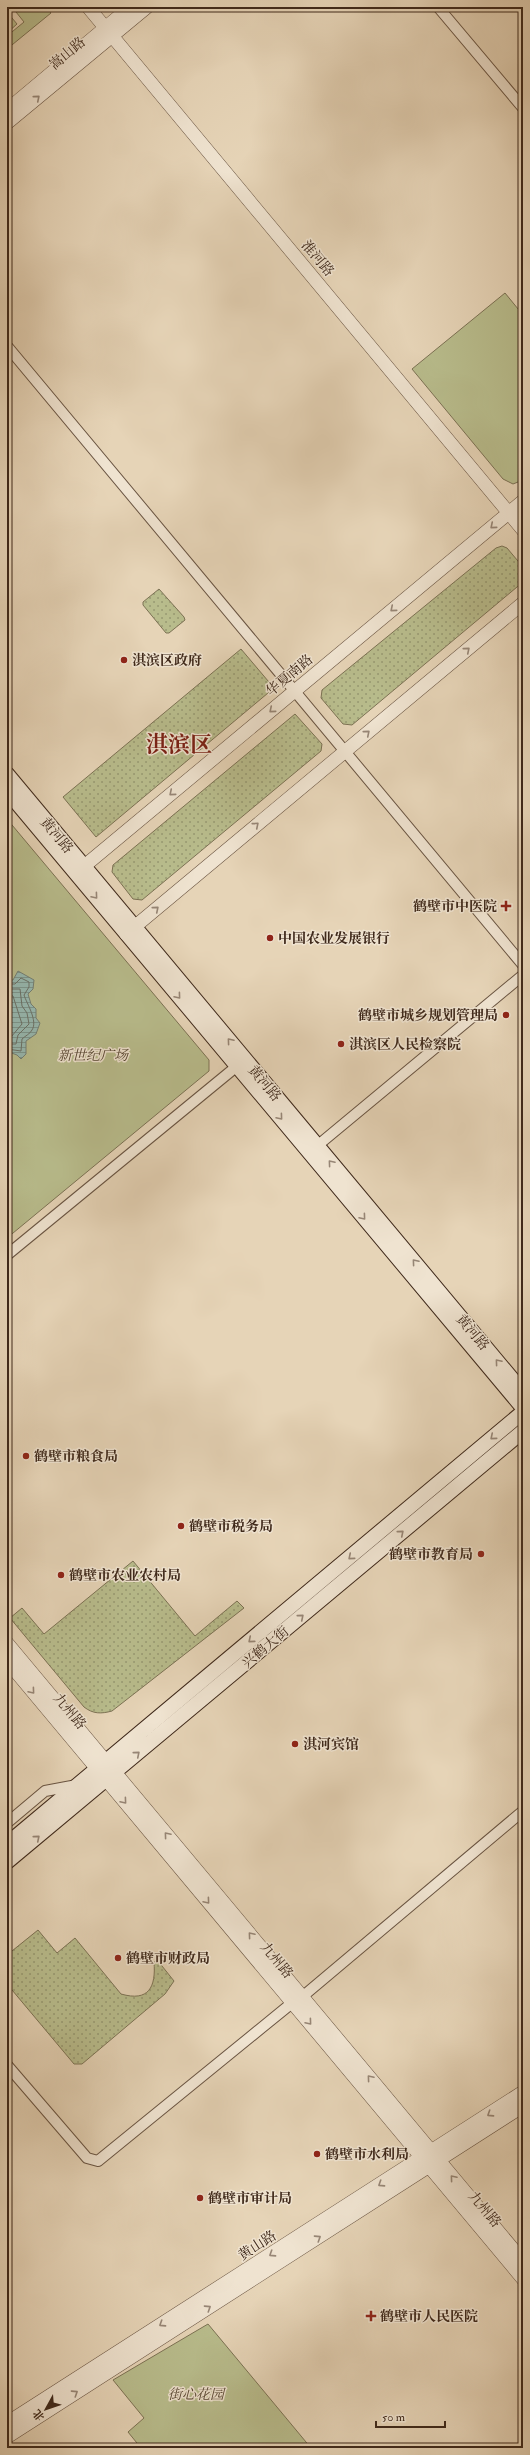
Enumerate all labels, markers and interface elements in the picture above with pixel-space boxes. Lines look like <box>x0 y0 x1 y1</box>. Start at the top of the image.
street label: 嵩山路 <box>46 33 89 73</box>
one-way arrow <box>32 96 40 103</box>
street label: 淮河路 <box>298 237 338 280</box>
one-way arrow <box>490 521 498 528</box>
one-way arrow <box>390 605 398 612</box>
one-way arrow <box>462 648 469 655</box>
street label: 华夏南路 <box>262 651 316 700</box>
place label: 淇滨区政府 <box>132 652 202 669</box>
marker: 淇滨区政府 <box>119 655 129 665</box>
one-way arrow <box>269 706 276 713</box>
district label: 淇滨区 <box>146 731 212 759</box>
one-way arrow <box>362 731 369 738</box>
one-way arrow <box>169 789 176 796</box>
street label: 黄河路 <box>37 814 77 857</box>
one-way arrow <box>252 823 259 830</box>
one-way arrow <box>90 891 97 899</box>
place label: 鹤壁市中医院 <box>413 898 497 915</box>
marker: 鹤壁市中医院 <box>500 900 512 912</box>
one-way arrow <box>152 906 159 913</box>
place label: 中国农业发展银行 <box>278 930 390 947</box>
marker: 中国农业发展银行 <box>265 933 275 943</box>
one-way arrow <box>174 991 181 998</box>
place label: 鹤壁市城乡规划管理局 <box>358 1007 498 1024</box>
marker: 鹤壁市城乡规划管理局 <box>501 1010 511 1020</box>
place label: 淇滨区人民检察院 <box>349 1036 461 1053</box>
one-way arrow <box>228 1039 235 1046</box>
marker: 淇滨区人民检察院 <box>336 1039 346 1049</box>
park label: 新世纪广场 <box>58 1047 129 1064</box>
street label: 黄河路 <box>245 1062 285 1105</box>
one-way arrow <box>275 1112 282 1120</box>
one-way arrow <box>329 1160 336 1167</box>
one-way arrow <box>358 1212 365 1219</box>
one-way arrow <box>412 1260 419 1267</box>
street label: 黄河路 <box>453 1311 493 1354</box>
one-way arrow <box>496 1360 503 1367</box>
one-way arrow <box>490 1433 498 1440</box>
place label: 鹤壁市粮食局 <box>34 1448 118 1465</box>
marker: 鹤壁市粮食局 <box>21 1451 31 1461</box>
place label: 鹤壁市税务局 <box>189 1518 273 1535</box>
marker: 鹤壁市税务局 <box>176 1521 186 1531</box>
one-way arrow <box>396 1531 403 1538</box>
place label: 鹤壁市教育局 <box>389 1546 473 1563</box>
marker: 鹤壁市教育局 <box>476 1549 486 1559</box>
one-way arrow <box>348 1552 355 1559</box>
place label: 鹤壁市农业农村局 <box>69 1567 181 1584</box>
marker: 鹤壁市农业农村局 <box>56 1570 66 1580</box>
one-way arrow <box>296 1614 304 1621</box>
street label: 兴鹤大街 <box>238 1623 292 1672</box>
one-way arrow <box>248 1636 255 1643</box>
one-way arrow <box>27 1686 34 1693</box>
street label: 九州路 <box>50 1690 90 1733</box>
place label: 淇河宾馆 <box>303 1736 359 1753</box>
marker: 淇河宾馆 <box>290 1739 300 1749</box>
one-way arrow <box>132 1752 139 1759</box>
one-way arrow <box>120 1797 127 1804</box>
one-way arrow <box>165 1832 172 1840</box>
one-way arrow <box>32 1835 40 1842</box>
one-way arrow <box>203 1896 210 1904</box>
one-way arrow <box>248 1932 255 1939</box>
street label: 九州路 <box>257 1939 297 1982</box>
place label: 鹤壁市财政局 <box>126 1950 210 1967</box>
marker: 鹤壁市财政局 <box>113 1953 123 1963</box>
one-way arrow <box>304 2018 311 2025</box>
one-way arrow <box>367 2075 374 2082</box>
one-way arrow <box>487 2109 494 2116</box>
place label: 鹤壁市水利局 <box>325 2146 409 2163</box>
marker: 鹤壁市水利局 <box>312 2149 322 2159</box>
one-way arrow <box>451 2175 458 2182</box>
one-way arrow <box>378 2179 385 2187</box>
street label: 九州路 <box>465 2188 505 2231</box>
place label: 鹤壁市审计局 <box>208 2190 292 2207</box>
marker: 鹤壁市审计局 <box>195 2193 205 2203</box>
street label: 黄山路 <box>235 2227 280 2264</box>
one-way arrow <box>314 2235 321 2243</box>
one-way arrow <box>269 2249 276 2256</box>
one-way arrow <box>204 2306 211 2313</box>
place label: 鹤壁市人民医院 <box>380 2308 478 2325</box>
marker: 鹤壁市人民医院 <box>365 2310 377 2322</box>
one-way arrow <box>159 2319 166 2327</box>
park label: 街心花园 <box>168 2386 226 2403</box>
north arrow <box>26 2389 66 2429</box>
one-way arrow <box>71 2390 78 2398</box>
scale bar <box>376 2403 445 2429</box>
text: 北 <box>30 2407 47 2423</box>
text: 50 m <box>382 2410 406 2425</box>

